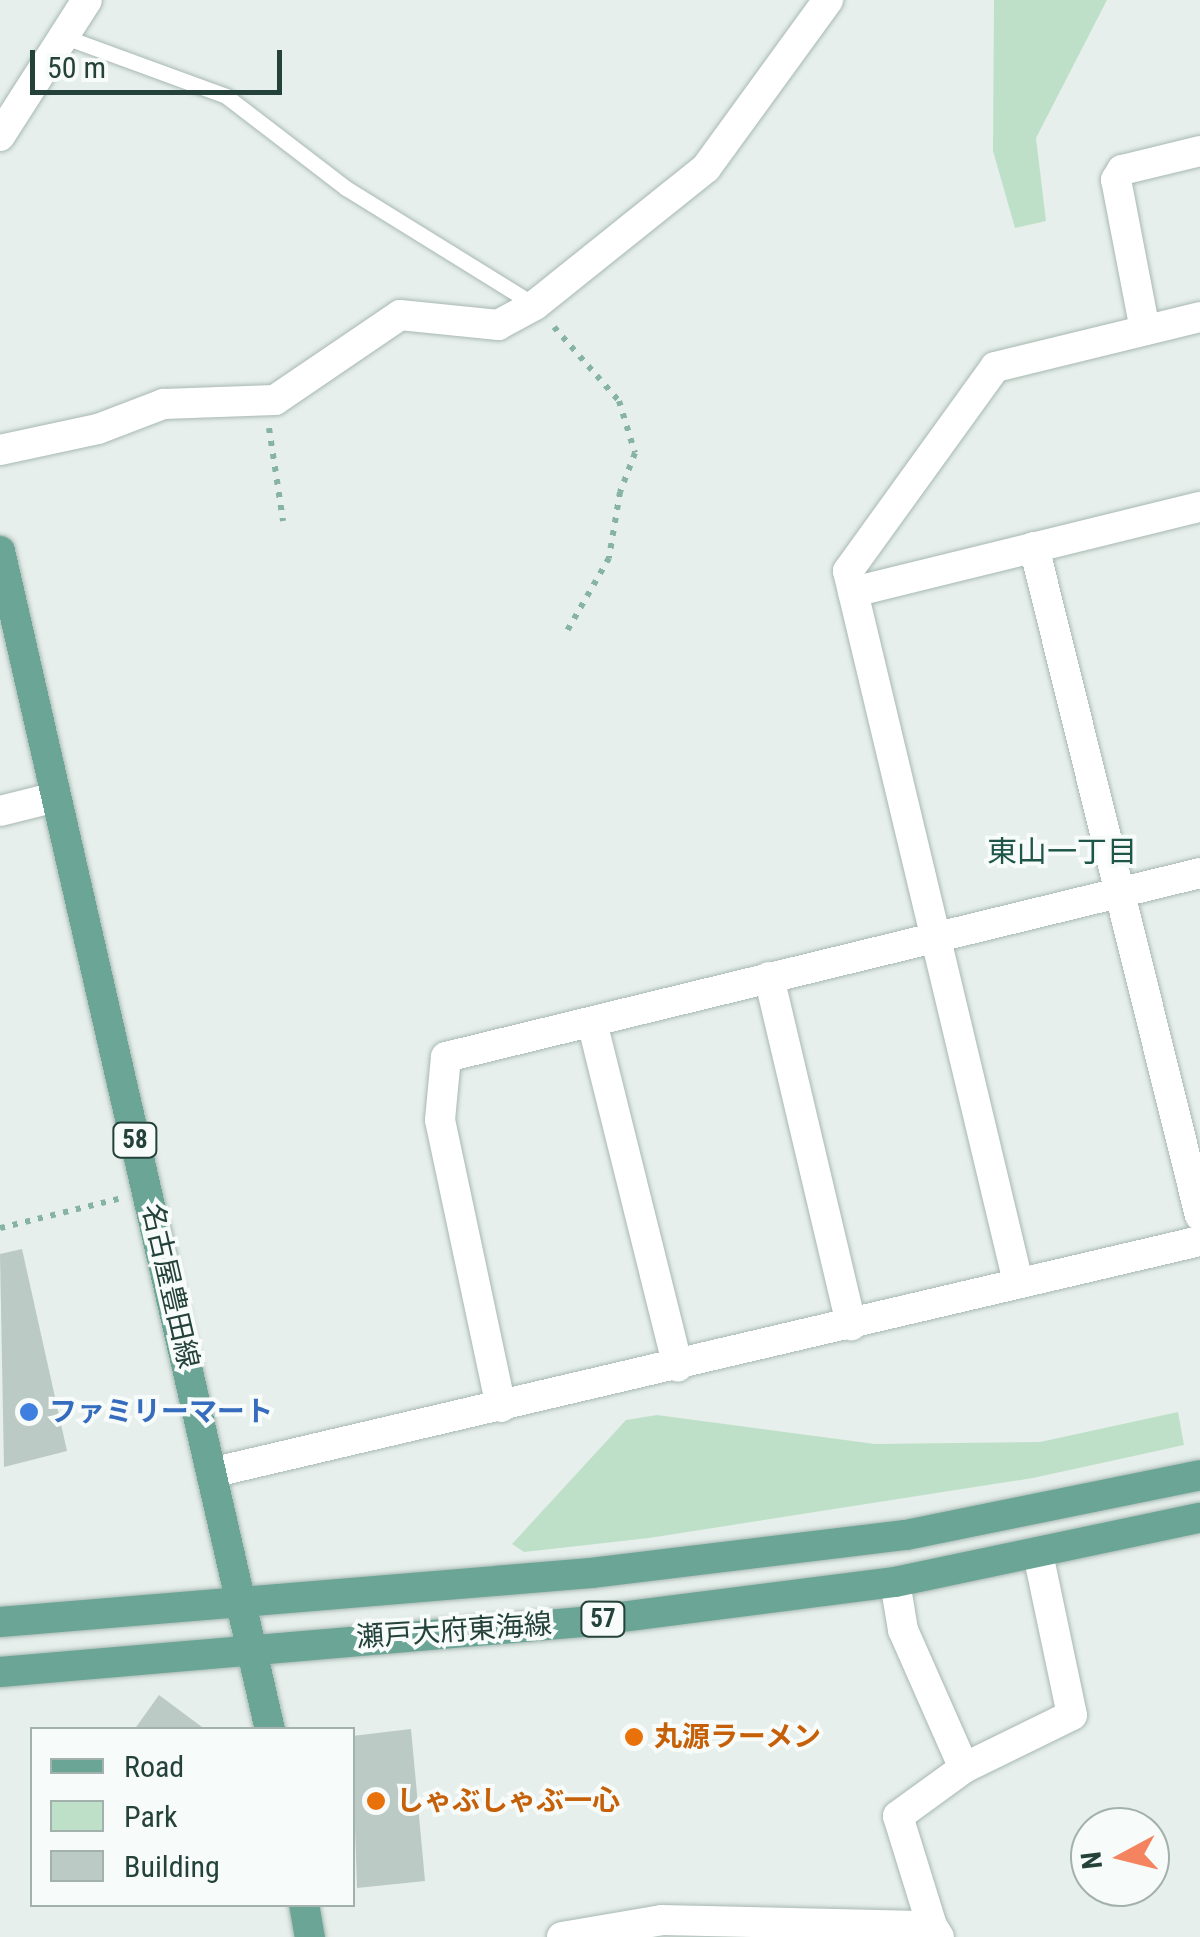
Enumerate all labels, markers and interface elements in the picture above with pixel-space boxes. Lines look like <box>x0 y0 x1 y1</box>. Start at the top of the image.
scale bar <box>35 30 288 92</box>
text: 50 m <box>47 50 106 85</box>
district label: 東山一丁目 <box>987 834 1137 870</box>
road number: 58 <box>110 1120 160 1160</box>
street label: 名古屋豊田線 <box>135 1200 205 1372</box>
place label: ファミリーマート <box>49 1395 273 1429</box>
marker: ファミリーマート <box>18 1401 40 1423</box>
road number: 57 <box>578 1599 628 1639</box>
street label: 瀬戸大府東海線 <box>355 1607 553 1655</box>
place label: 丸源ラーメン <box>654 1720 822 1754</box>
marker: 丸源ラーメン <box>623 1726 645 1748</box>
legend <box>30 1727 355 1907</box>
text: Road <box>124 1749 184 1784</box>
place label: しゃぶしゃぶ一心 <box>396 1784 620 1818</box>
marker: しゃぶしゃぶ一心 <box>365 1790 387 1812</box>
text: Park <box>124 1799 178 1834</box>
north arrow <box>1070 1807 1170 1907</box>
text: Building <box>124 1849 220 1884</box>
text: N <box>1074 1850 1109 1871</box>

